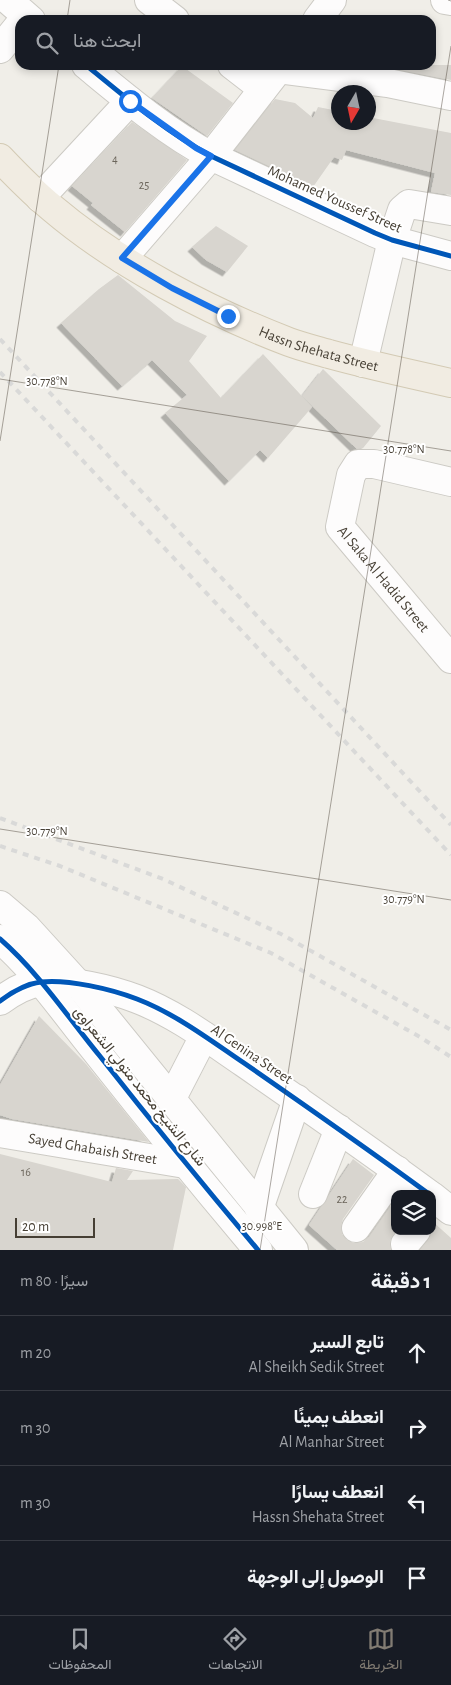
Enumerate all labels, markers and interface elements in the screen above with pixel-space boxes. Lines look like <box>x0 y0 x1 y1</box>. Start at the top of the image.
search box <box>15 15 436 70</box>
icon: search <box>33 29 61 57</box>
text: ابحث هنا <box>73 32 141 51</box>
north arrow <box>331 85 376 130</box>
route start <box>119 90 142 113</box>
house number: 4 <box>112 153 118 165</box>
street label: Mohamed Youssef Street <box>266 163 404 236</box>
house number: 25 <box>139 179 149 191</box>
route end <box>217 305 240 328</box>
street label: Hassn Shehata Street <box>257 324 380 374</box>
text: 30.778°N <box>26 375 68 387</box>
text: 30.778°N <box>383 443 425 455</box>
street label: Al Saka Al Hadid Street <box>335 523 432 635</box>
text: 30.779°N <box>26 825 68 837</box>
text: 30.779°N <box>383 893 425 905</box>
street label: شارع الشيخ محمد متولي الشعراوى <box>67 1004 209 1172</box>
street label: Al Genina Street <box>208 1022 295 1087</box>
street label: Sayed Ghabaish Street <box>27 1131 158 1167</box>
house number: 16 <box>21 1166 31 1178</box>
map controls <box>391 1190 436 1235</box>
button: layers <box>391 1190 436 1235</box>
house number: 22 <box>337 1193 348 1205</box>
scale bar <box>15 1215 95 1238</box>
text: 20 m <box>22 1220 49 1234</box>
text: 30.998°E <box>242 1220 282 1232</box>
text: 1 دقيقة <box>371 1271 431 1292</box>
text: سيرًا · 80 m <box>20 1273 88 1289</box>
text: تابع السير <box>310 1333 384 1352</box>
icon: ahead <box>403 1339 431 1367</box>
text: 20 m <box>20 1345 51 1361</box>
text: Al Sheikh Sedik Street <box>249 1359 384 1375</box>
text: انعطف يمينًا <box>294 1408 384 1427</box>
icon: right <box>403 1414 431 1442</box>
text: 30 m <box>20 1420 51 1436</box>
text: Al Manhar Street <box>279 1434 384 1450</box>
text: انعطف يسارًا <box>291 1483 384 1502</box>
icon: left <box>403 1489 431 1517</box>
text: 30 m <box>20 1495 51 1511</box>
text: Hassn Shehata Street <box>252 1509 384 1525</box>
icon: arrive <box>403 1564 431 1592</box>
text: الوصول إلى الوجهة <box>247 1568 384 1587</box>
tab: المحفوظات <box>48 1625 111 1677</box>
tab: الاتجاهات <box>208 1625 263 1677</box>
tab: الخريطة <box>359 1625 403 1677</box>

